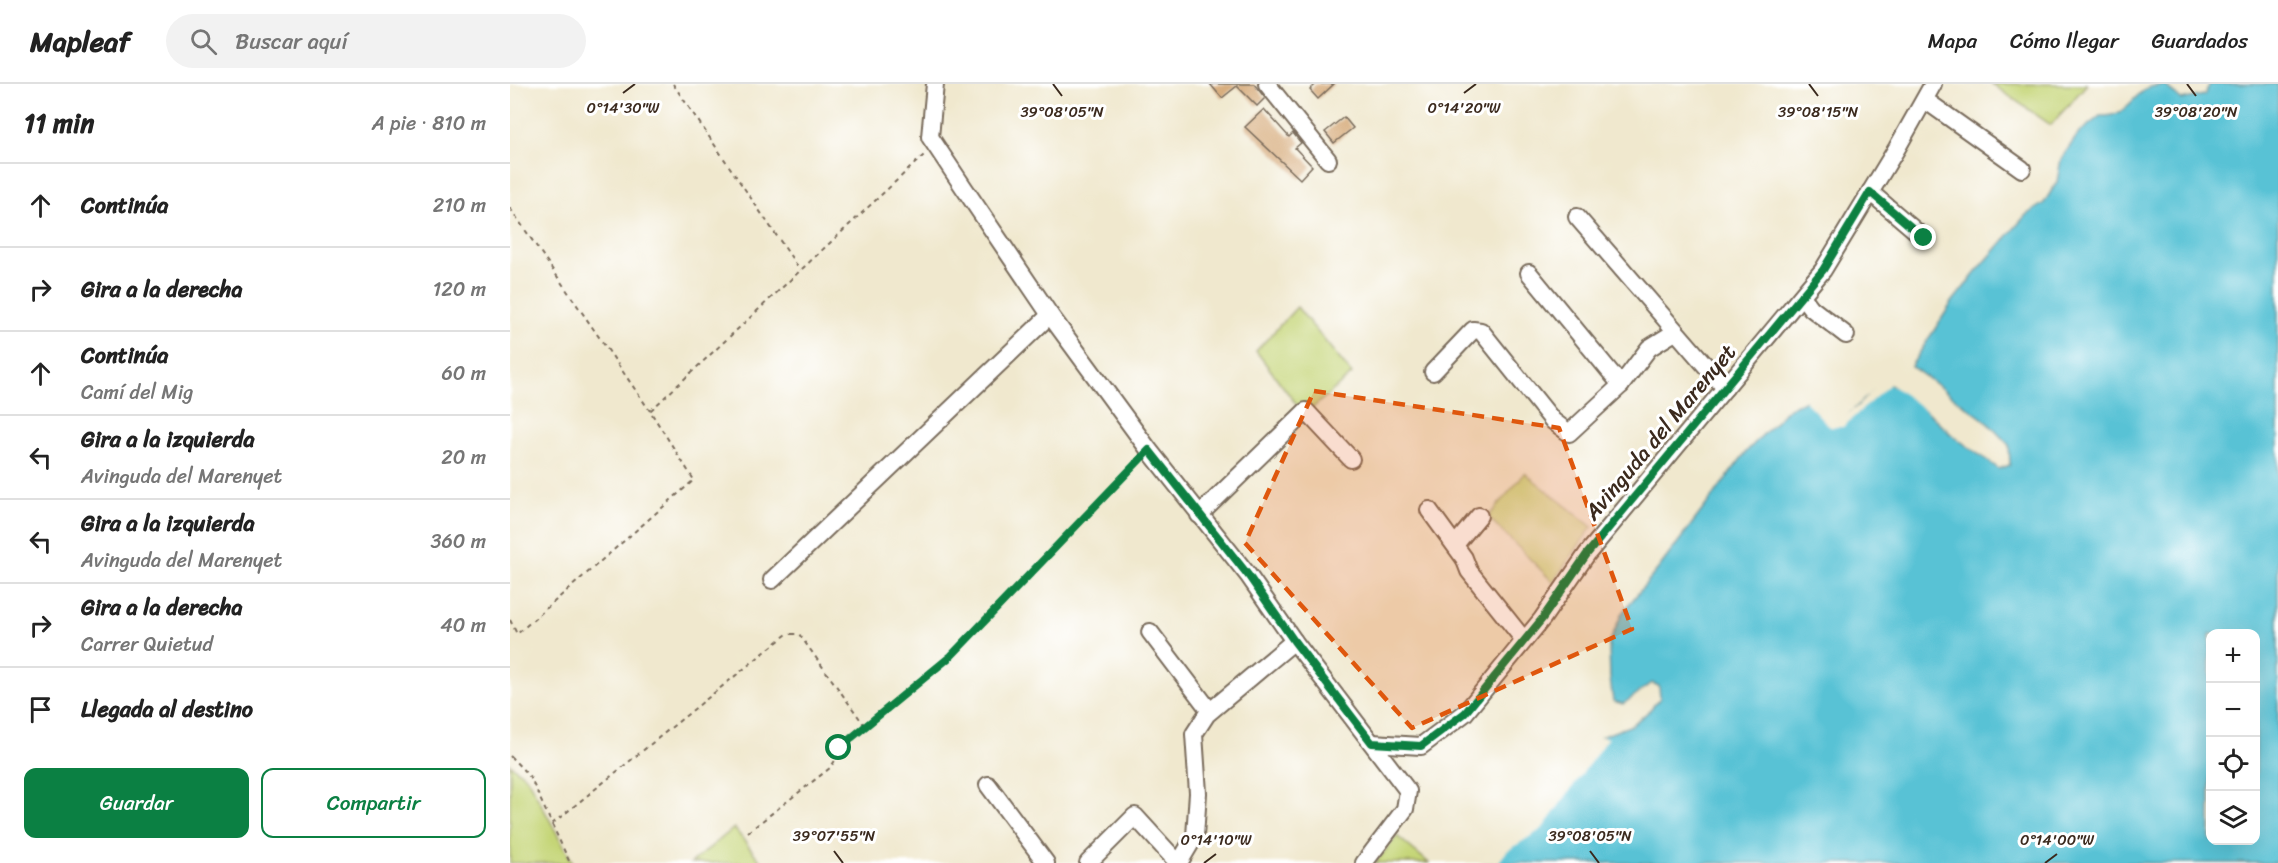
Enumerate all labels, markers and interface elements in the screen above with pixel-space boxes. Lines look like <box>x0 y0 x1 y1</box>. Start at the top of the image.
search box <box>166 14 586 68</box>
text: Mapleaf <box>30 17 130 66</box>
text: Buscar aquí <box>235 22 347 61</box>
text: Mapa <box>1928 22 1977 60</box>
text: Cómo llegar <box>2010 22 2119 60</box>
text: Guardados <box>2152 22 2248 60</box>
icon: search <box>187 25 220 58</box>
text: 0°14'30"W <box>587 95 660 121</box>
text: 0°14'20"W <box>1427 95 1501 121</box>
text: 39°08'05"N <box>1020 99 1104 125</box>
text: 39°08'15"N <box>1778 99 1859 125</box>
text: 39°08'20"N <box>2155 99 2238 125</box>
text: 11 min <box>24 100 94 146</box>
text: A pie · 810 m <box>372 106 486 141</box>
text: Continúa <box>81 186 168 225</box>
text: 210 m <box>433 188 486 223</box>
icon: ahead <box>24 189 57 222</box>
route end <box>1910 224 1936 250</box>
text: Gira a la derecha <box>81 270 242 309</box>
text: 120 m <box>433 272 486 307</box>
icon: right <box>24 273 57 306</box>
street label: Avinguda del Marenyet <box>1573 334 1746 530</box>
text: Continúa <box>81 336 168 375</box>
text: 60 m <box>441 356 486 391</box>
icon: ahead <box>24 357 57 390</box>
text: Camí del Mig <box>81 375 193 410</box>
text: Gira a la izquierda <box>81 420 254 459</box>
text: 20 m <box>441 440 486 475</box>
icon: left <box>24 441 57 474</box>
text: Avinguda del Marenyet <box>81 459 282 494</box>
text: Gira a la izquierda <box>81 504 254 543</box>
text: 360 m <box>430 524 486 559</box>
icon: left <box>24 525 57 558</box>
text: Avinguda del Marenyet <box>81 543 282 578</box>
text: Gira a la derecha <box>81 588 242 627</box>
text: 40 m <box>440 608 486 643</box>
icon: right <box>24 609 57 642</box>
text: Carrer Quietud <box>81 627 213 662</box>
map controls <box>2206 629 2260 845</box>
button: + <box>2206 629 2260 683</box>
button: − <box>2206 683 2260 737</box>
text: Llegada al destino <box>81 690 253 729</box>
icon: arrive <box>24 693 57 726</box>
route start <box>825 734 851 760</box>
button: locate <box>2206 737 2260 791</box>
button: Guardar <box>24 768 249 838</box>
button: Compartir <box>261 768 486 838</box>
button: layers <box>2206 791 2260 845</box>
text: 39°07'55"N <box>793 823 876 849</box>
text: 39°08'05"N <box>1548 823 1632 849</box>
text: 0°14'10"W <box>1181 827 1252 853</box>
text: 0°14'00"W <box>2020 827 2094 853</box>

